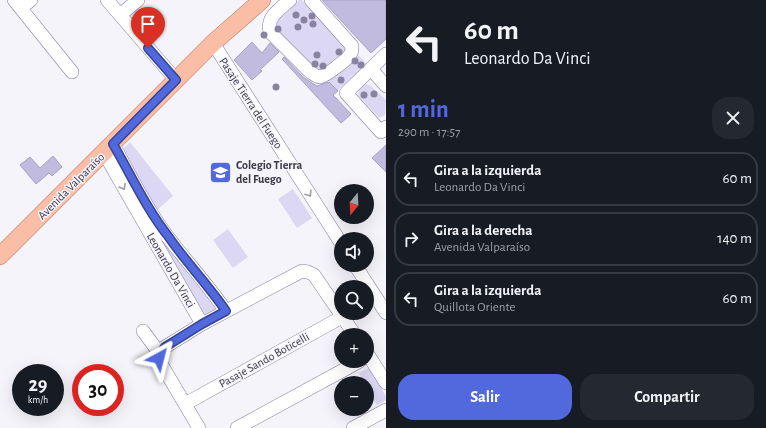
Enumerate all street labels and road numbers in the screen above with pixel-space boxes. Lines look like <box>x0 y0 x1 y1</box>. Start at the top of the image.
street label: Pasaje Tierra del Fuego <box>216 55 285 151</box>
street label: Avenida Valparaíso <box>35 150 107 222</box>
street label: Leonardo Da Vinci <box>145 230 197 310</box>
street label: Pasaje Sando Boticelli <box>217 330 312 391</box>

